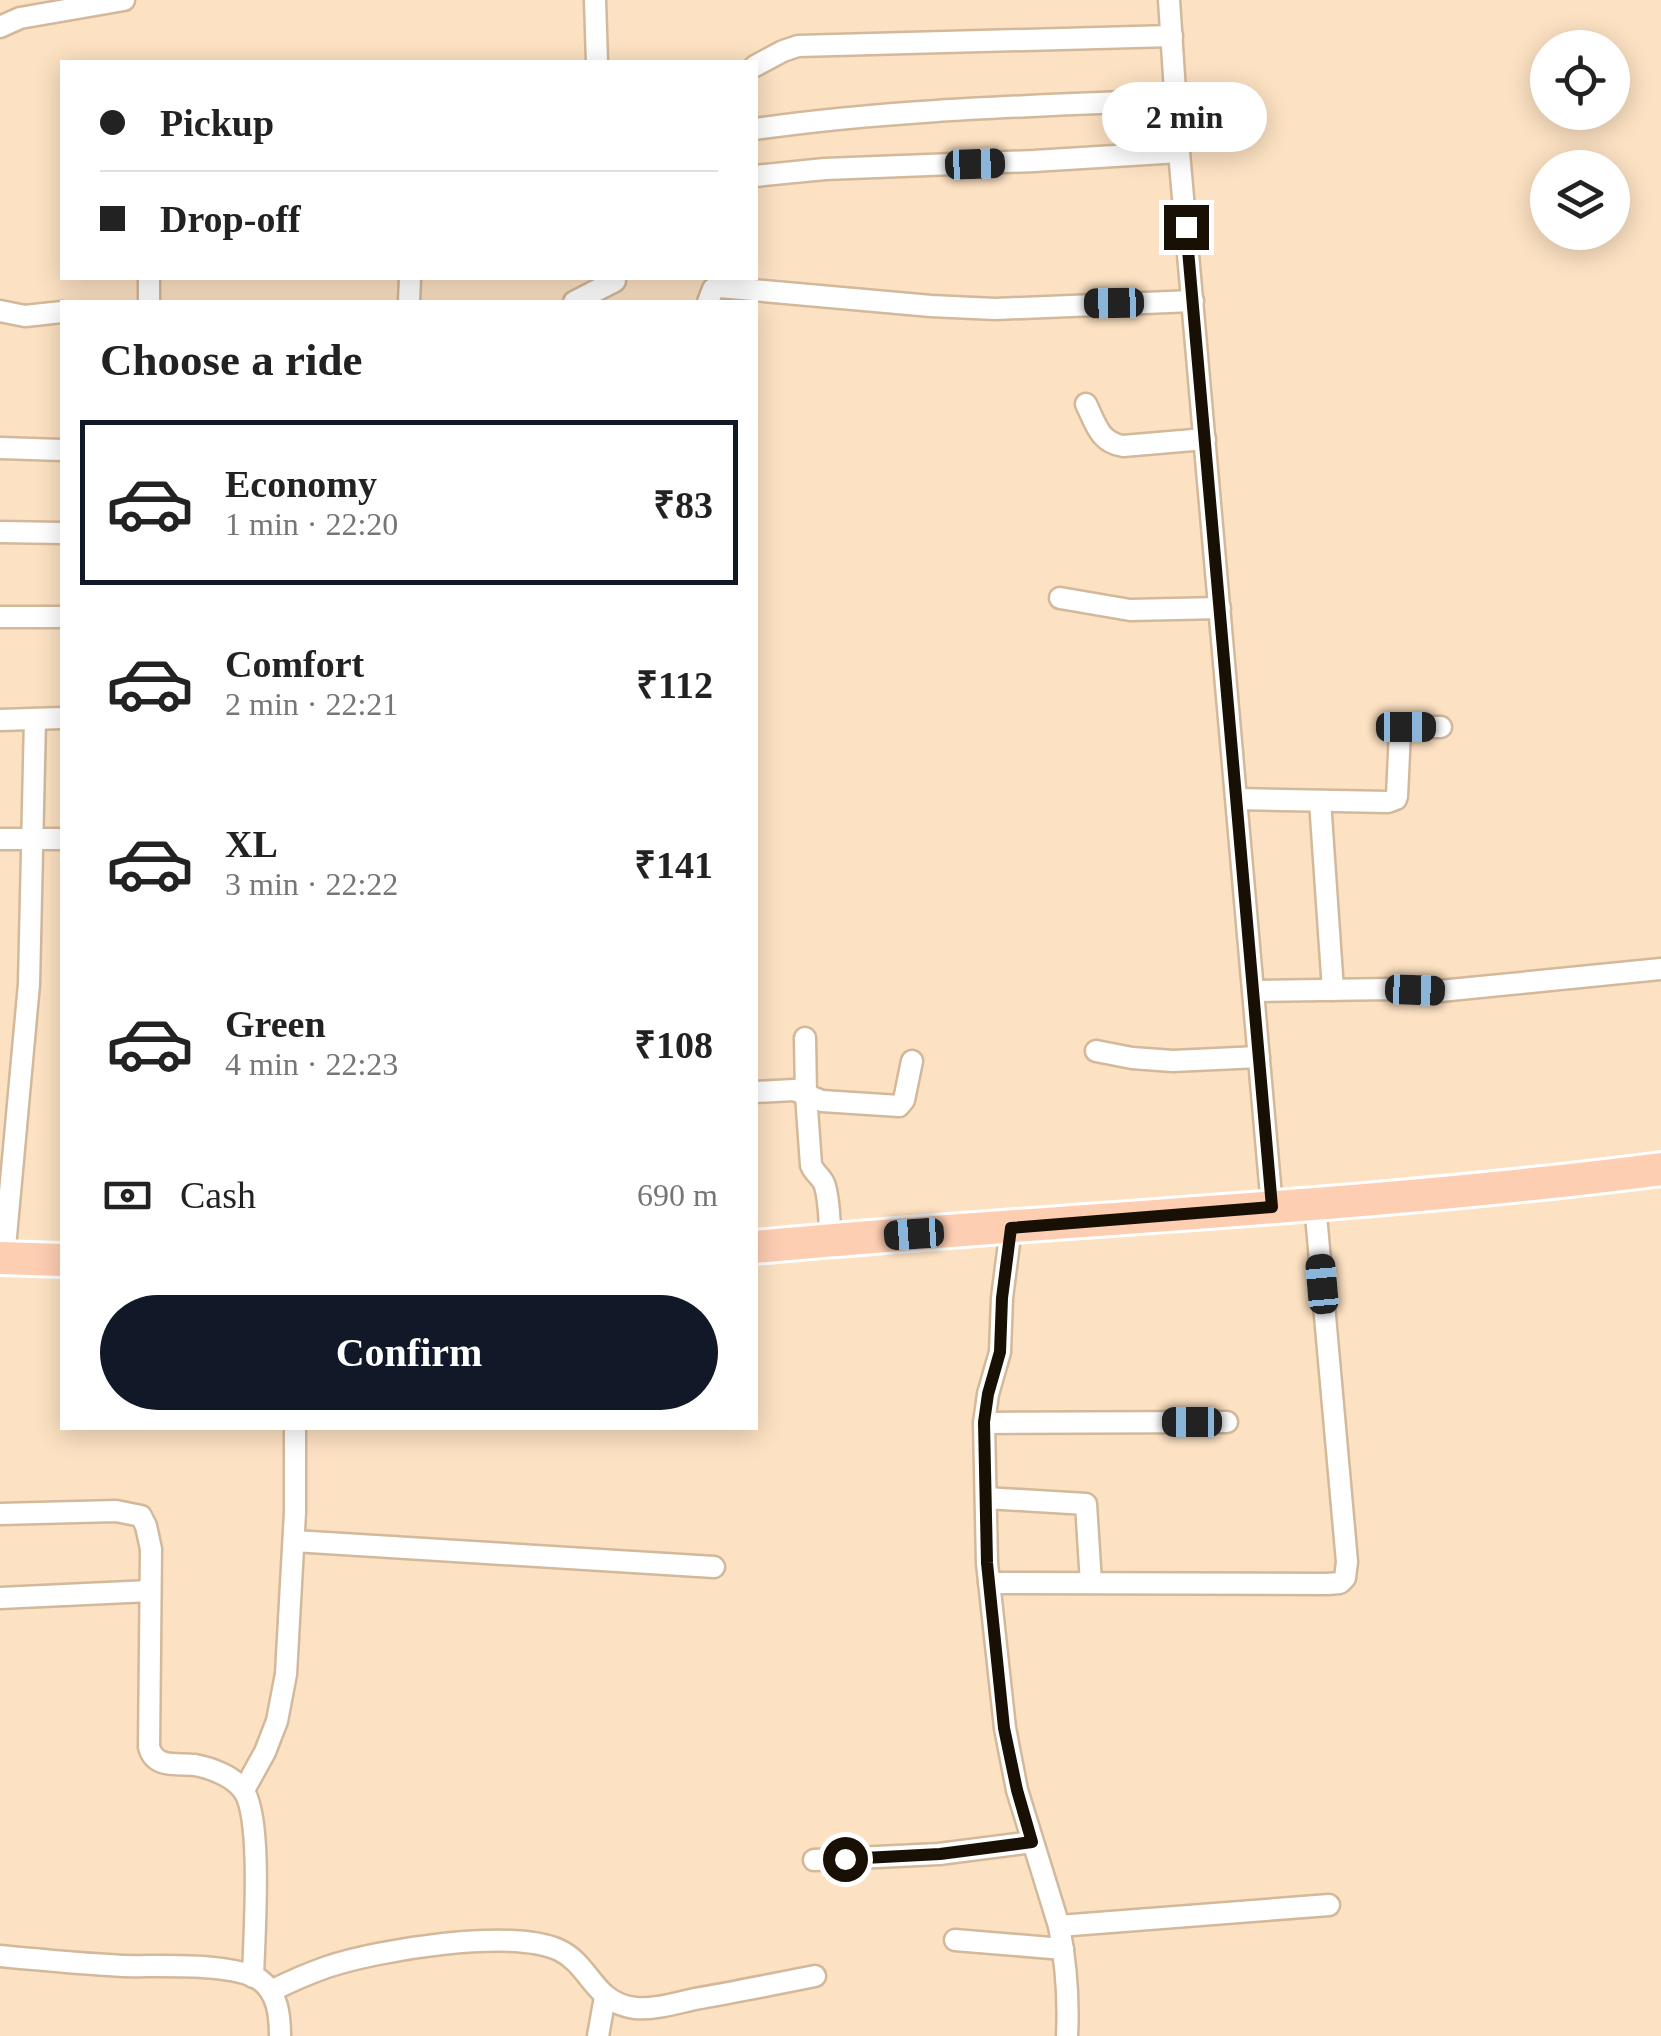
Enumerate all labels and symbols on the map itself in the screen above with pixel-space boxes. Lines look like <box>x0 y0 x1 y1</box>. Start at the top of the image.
callout: 2 min <box>1104 82 1268 152</box>
car <box>944 148 1006 180</box>
route end <box>1164 205 1209 250</box>
car <box>1084 287 1144 319</box>
car <box>1376 712 1436 742</box>
car <box>1384 974 1446 1006</box>
car <box>883 1217 945 1251</box>
car <box>1304 1253 1340 1315</box>
car <box>1162 1407 1222 1437</box>
route start <box>823 1837 868 1882</box>

